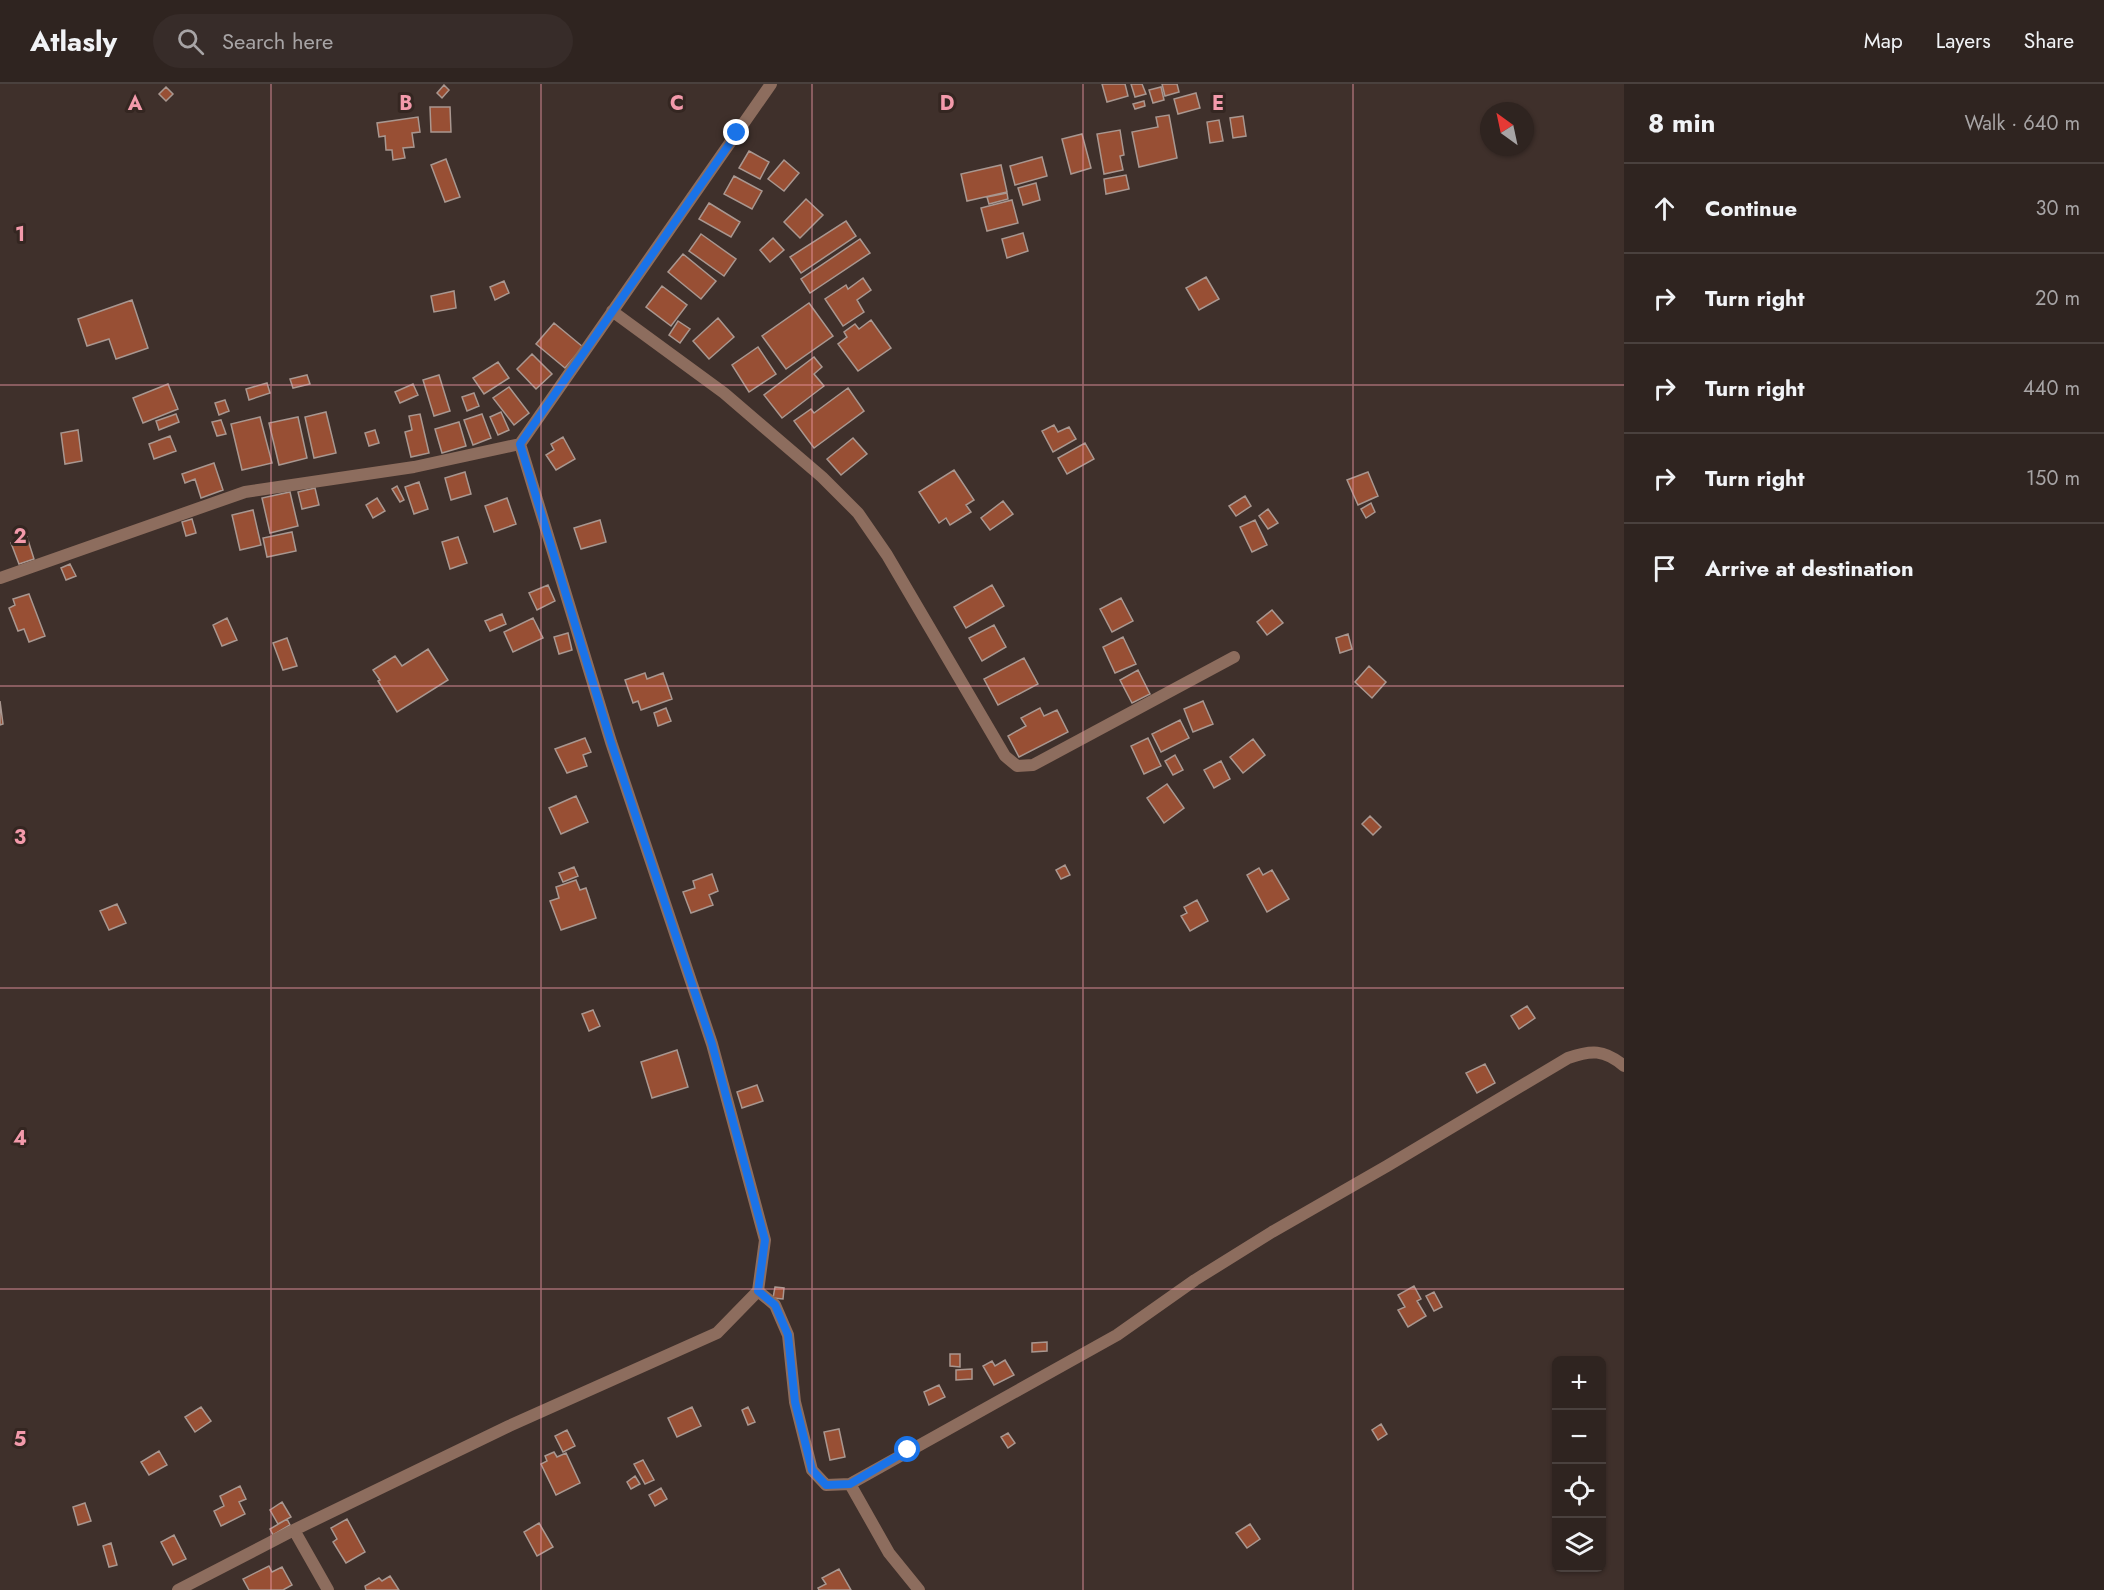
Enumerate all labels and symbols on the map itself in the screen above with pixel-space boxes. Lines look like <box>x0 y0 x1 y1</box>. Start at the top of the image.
text: A <box>127 89 143 118</box>
text: B <box>399 89 413 118</box>
text: C <box>670 89 684 118</box>
text: D <box>940 89 954 118</box>
text: E <box>1212 89 1224 118</box>
north arrow <box>1480 102 1534 156</box>
route end <box>723 119 749 145</box>
text: 1 <box>15 220 25 249</box>
text: 2 <box>13 522 27 551</box>
text: 3 <box>14 823 26 852</box>
text: 4 <box>13 1124 27 1153</box>
text: 5 <box>14 1425 27 1454</box>
route start <box>894 1436 920 1462</box>

